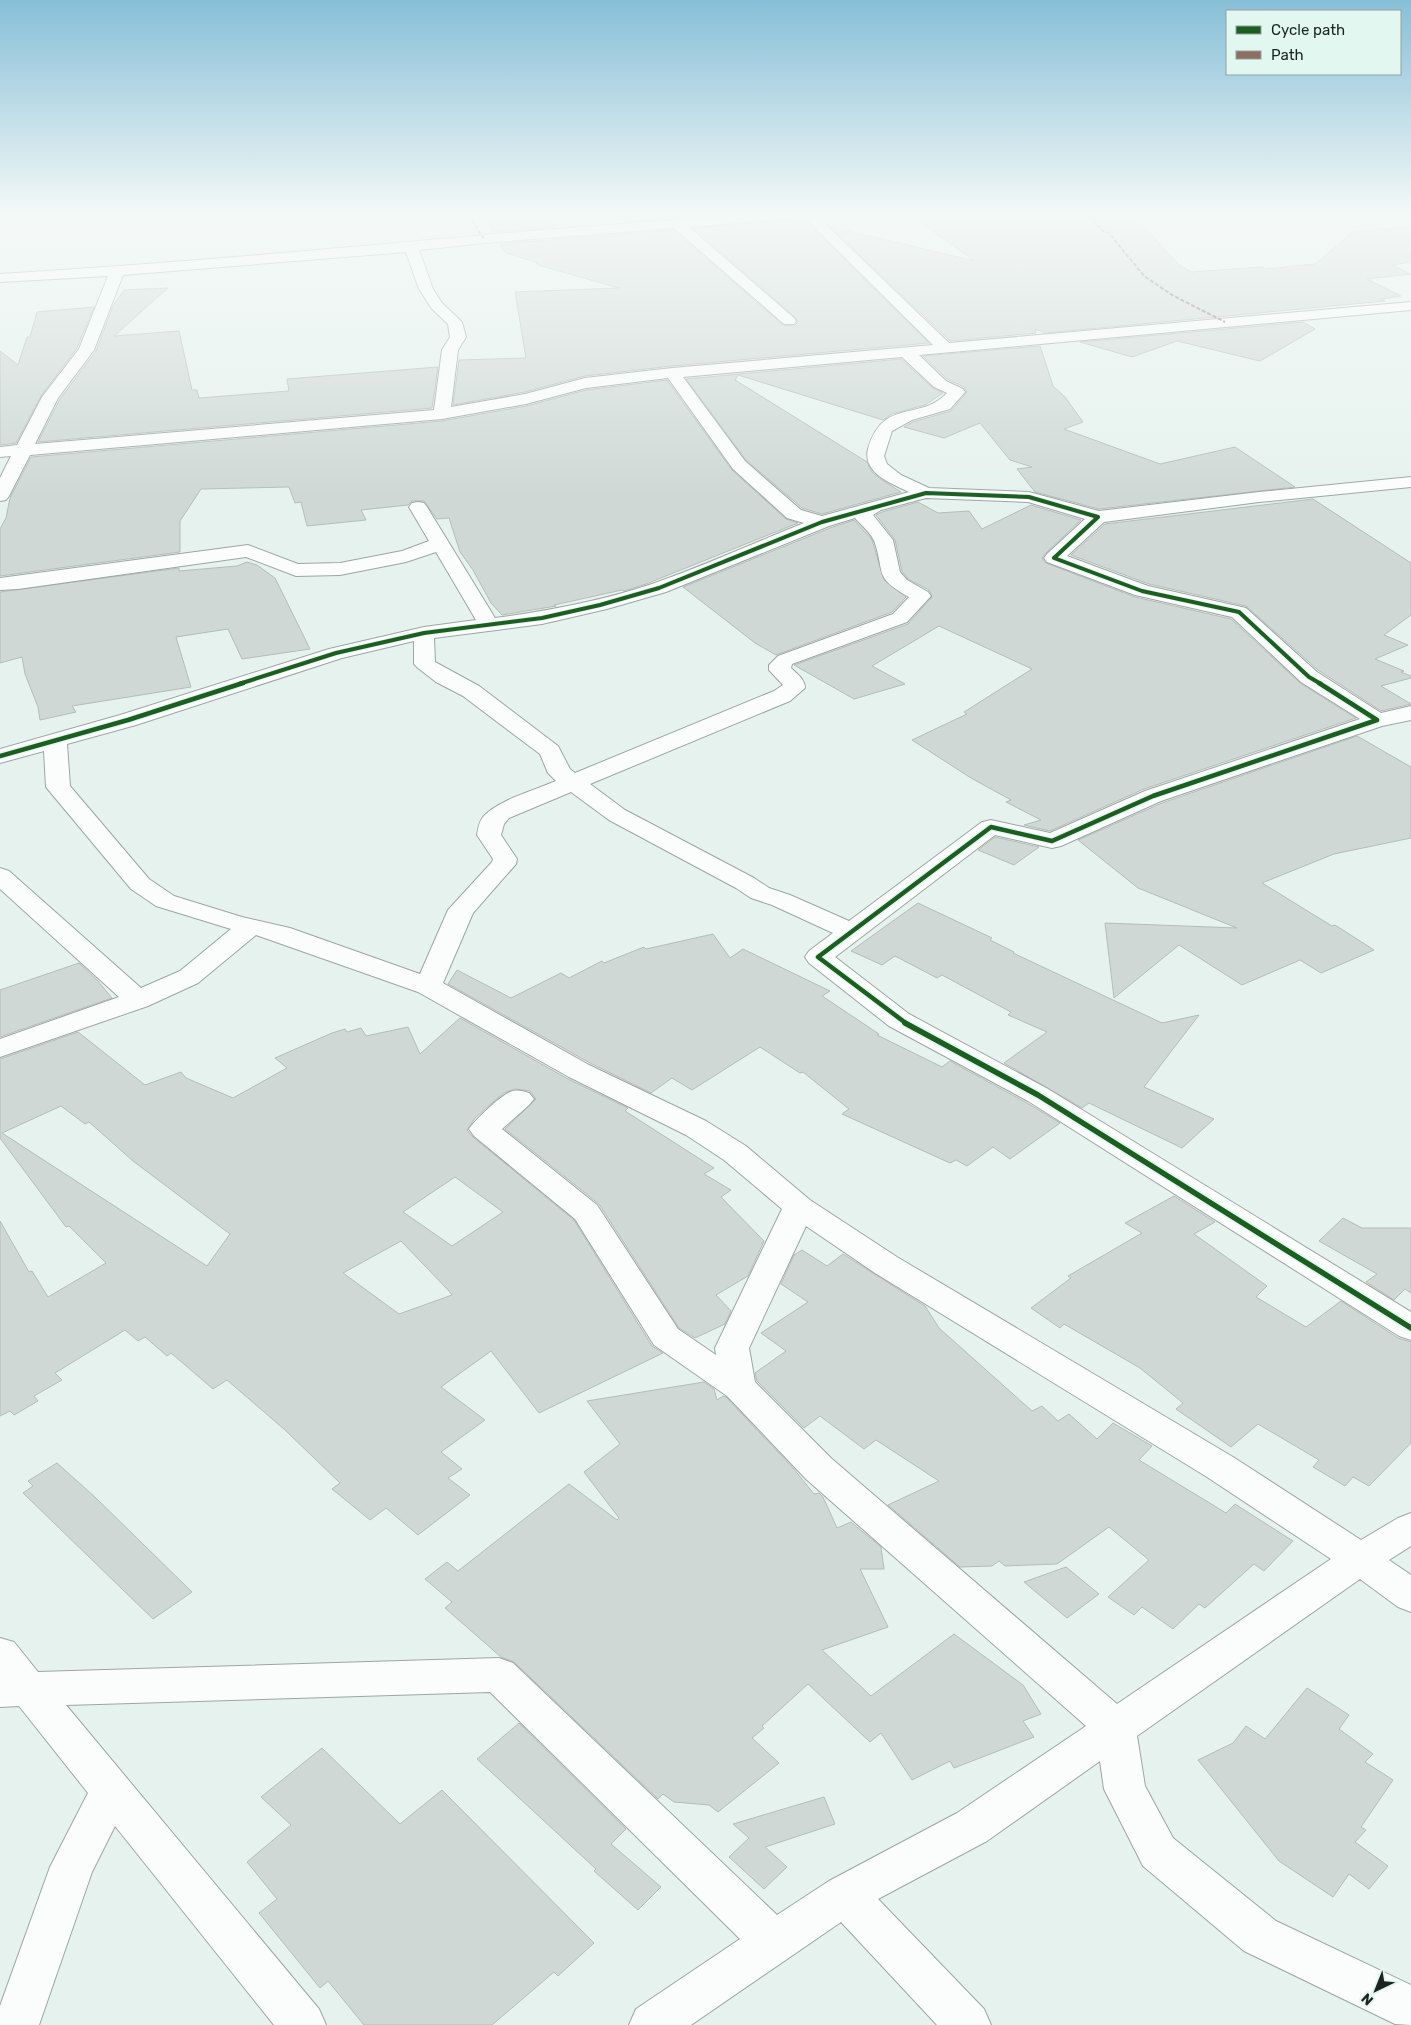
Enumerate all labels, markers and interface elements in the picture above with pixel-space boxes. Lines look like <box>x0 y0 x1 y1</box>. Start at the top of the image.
legend <box>1226 10 1401 75</box>
text: Cycle path <box>1271 21 1345 39</box>
text: Path <box>1271 46 1304 64</box>
north arrow <box>1351 1965 1401 2015</box>
text: N <box>1358 1989 1377 2009</box>

